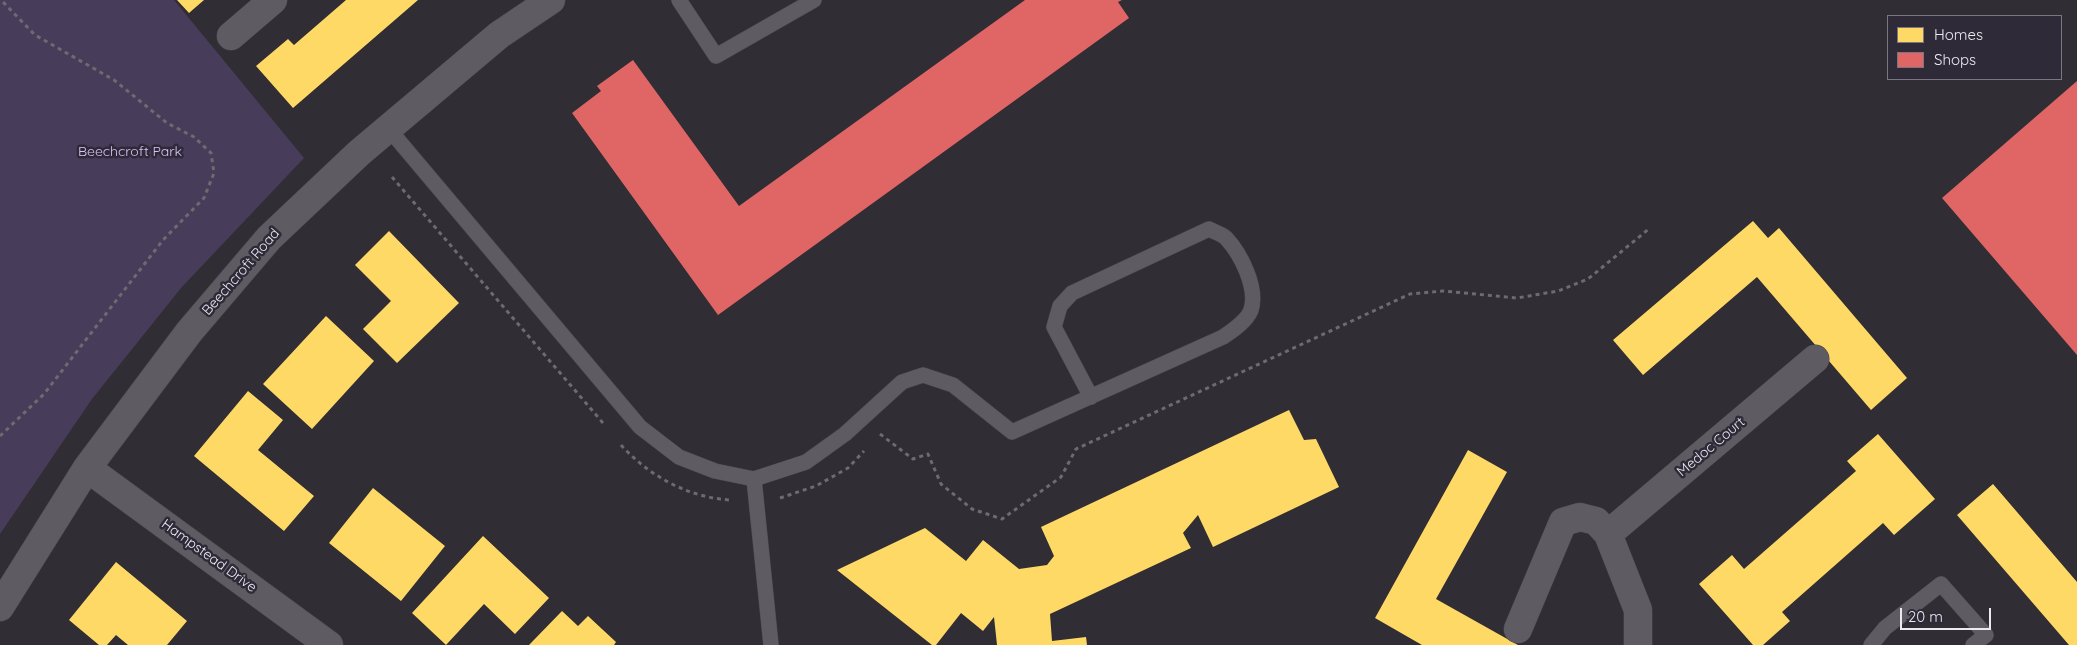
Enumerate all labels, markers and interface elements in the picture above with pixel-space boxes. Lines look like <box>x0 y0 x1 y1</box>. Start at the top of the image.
legend <box>1887 15 2062 80</box>
text: Homes <box>1934 25 1983 44</box>
text: Shops <box>1934 50 1976 69</box>
park label: Beechcroft Park <box>78 144 182 160</box>
street label: Beechcroft Road <box>199 225 283 319</box>
street label: Medoc Court <box>1674 414 1748 480</box>
street label: Hampstead Drive <box>158 516 260 596</box>
scale bar <box>1902 598 1993 630</box>
text: 20 m <box>1908 607 1943 626</box>

